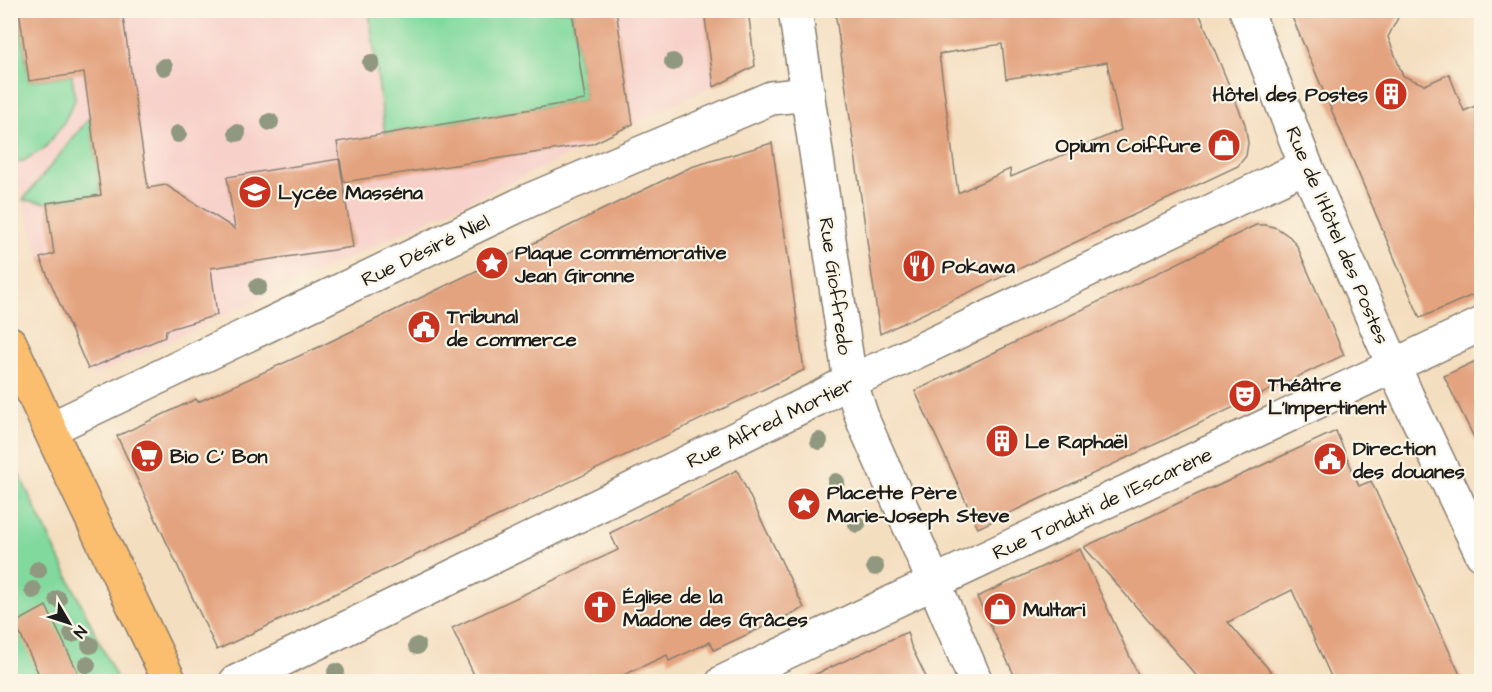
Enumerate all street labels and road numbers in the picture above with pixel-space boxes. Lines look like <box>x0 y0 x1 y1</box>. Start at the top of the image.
street label: Rue de l'Hôtel des Postes <box>1278 122 1396 349</box>
street label: Rue Désiré Niel <box>357 208 494 294</box>
street label: Rue Gioffredo <box>812 216 859 357</box>
street label: Rue Alfred Mortier <box>682 370 859 476</box>
street label: Rue Tonduti de l'Escarène <box>988 441 1217 567</box>

